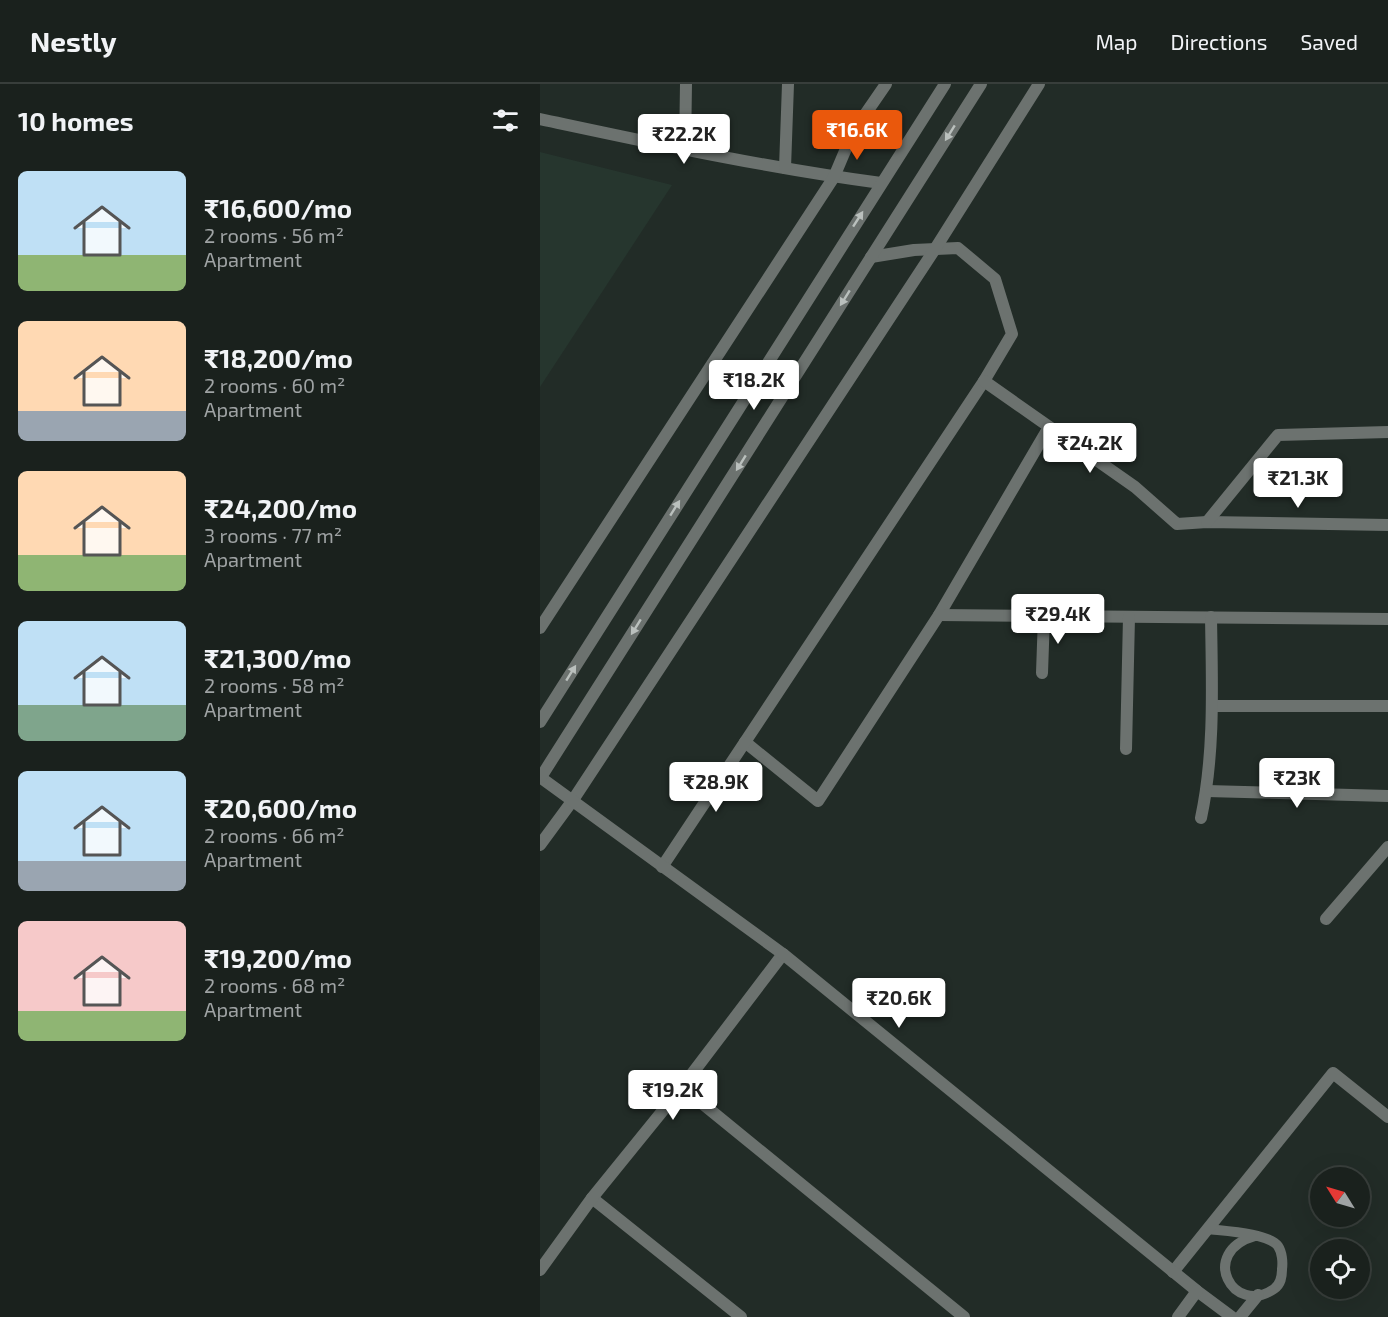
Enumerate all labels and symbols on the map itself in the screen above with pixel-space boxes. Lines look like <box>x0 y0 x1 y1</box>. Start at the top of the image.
pin: ₹16.6K <box>808 110 906 161</box>
pin: ₹22.2K <box>635 114 733 165</box>
one-way arrow <box>944 125 955 142</box>
one-way arrow <box>853 211 864 227</box>
one-way arrow <box>840 290 851 306</box>
pin: ₹18.2K <box>705 360 803 411</box>
pin: ₹24.2K <box>1041 423 1139 474</box>
one-way arrow <box>735 455 746 471</box>
pin: ₹21.3K <box>1249 458 1347 509</box>
one-way arrow <box>670 500 681 516</box>
pin: ₹29.4K <box>1009 594 1107 645</box>
one-way arrow <box>631 619 642 635</box>
one-way arrow <box>566 665 577 681</box>
pin: ₹23K <box>1261 758 1333 809</box>
pin: ₹28.9K <box>667 762 765 813</box>
pin: ₹20.6K <box>850 978 948 1029</box>
pin: ₹19.2K <box>624 1070 722 1121</box>
north arrow <box>1310 1167 1370 1227</box>

